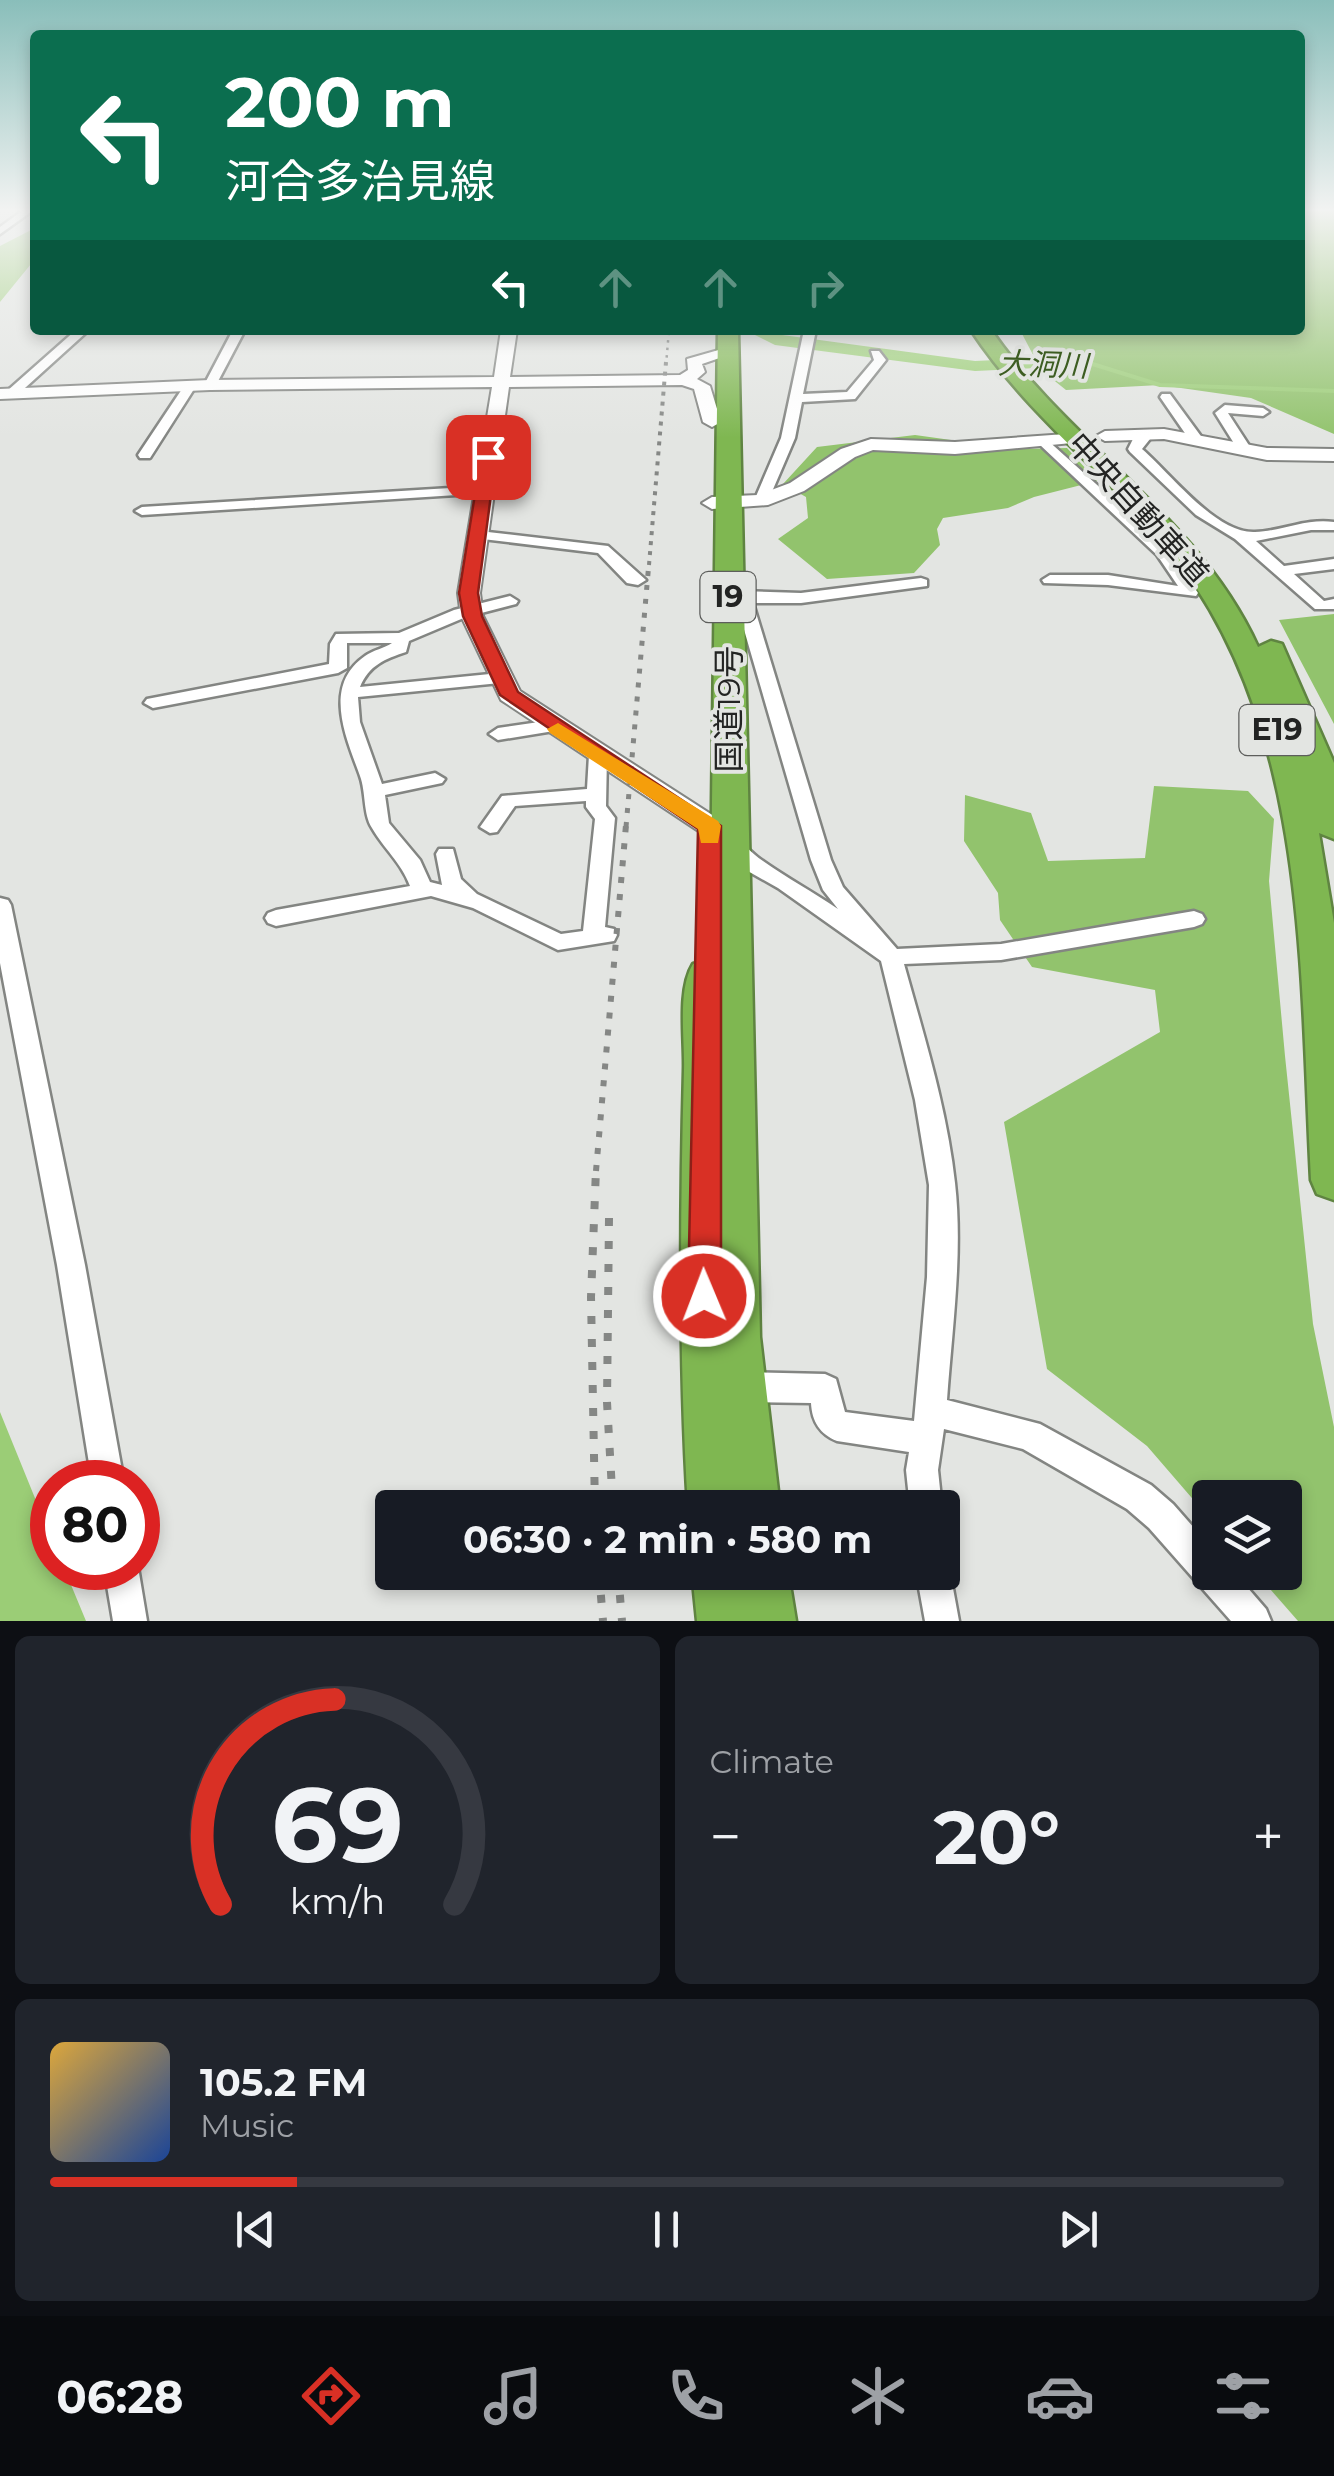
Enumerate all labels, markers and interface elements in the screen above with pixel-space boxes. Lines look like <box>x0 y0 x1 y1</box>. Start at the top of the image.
text: 200 m <box>225 59 455 145</box>
icon: left <box>60 70 190 200</box>
text: 河合多治見線 <box>225 153 495 208</box>
icon: left <box>483 260 538 315</box>
icon: ahead <box>588 260 643 315</box>
icon: ahead <box>693 260 748 315</box>
icon: right <box>798 260 853 315</box>
water label: 大洞川 <box>997 344 1092 385</box>
pin <box>446 415 531 500</box>
street label: 中央自動車道 <box>1060 424 1217 593</box>
icon: arrive <box>461 430 516 485</box>
road number: 19 <box>700 572 756 622</box>
street label: 国道19号 <box>709 645 748 773</box>
road number: E19 <box>1240 705 1314 755</box>
position arrow <box>652 1244 756 1348</box>
speed limit sign: 80 <box>30 1460 160 1590</box>
map controls <box>1192 1480 1302 1590</box>
button: layers <box>1192 1480 1302 1590</box>
text: 06:30 · 2 min · 580 m <box>463 1516 872 1563</box>
text: Climate <box>710 1742 834 1781</box>
text: 69 <box>271 1761 404 1888</box>
text: 20° <box>933 1791 1060 1883</box>
text: − <box>710 1803 741 1870</box>
text: + <box>1252 1803 1284 1870</box>
text: km/h <box>290 1879 385 1923</box>
text: 105.2 FM <box>200 2059 367 2106</box>
text: Music <box>200 2106 294 2145</box>
icon: previous <box>228 2202 283 2257</box>
icon: pause <box>639 2202 694 2257</box>
icon: next <box>1051 2202 1106 2257</box>
icon: directions <box>296 2361 366 2431</box>
icon: music <box>478 2361 548 2431</box>
icon: phone <box>661 2361 731 2431</box>
icon: climate <box>843 2361 913 2431</box>
icon: car <box>1025 2361 1095 2431</box>
icon: filters <box>1208 2361 1278 2431</box>
text: 06:28 <box>56 2369 183 2424</box>

